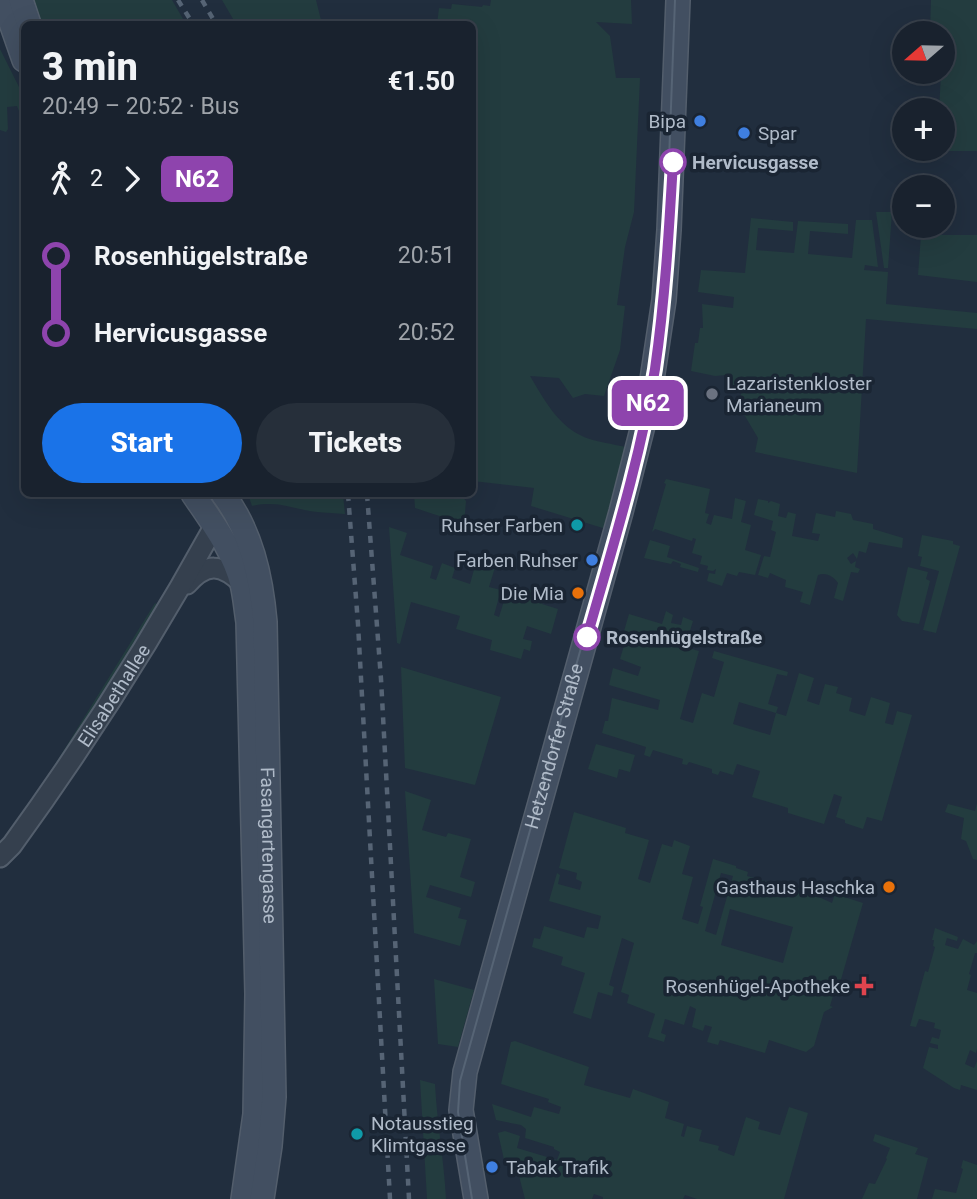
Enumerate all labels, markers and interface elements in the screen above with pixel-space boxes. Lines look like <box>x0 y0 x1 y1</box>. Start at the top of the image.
north arrow <box>892 21 956 84</box>
map controls <box>892 21 955 238</box>
text: 3 min <box>42 45 138 89</box>
text: €1.50 <box>388 66 455 96</box>
text: 20:49 – 20:52 · Bus <box>42 93 239 120</box>
button: + <box>892 98 955 161</box>
place label: Bipa <box>649 110 686 133</box>
marker: Bipa <box>692 113 708 129</box>
place label: Spar <box>758 122 797 145</box>
marker: Spar <box>736 125 752 141</box>
marker: Hervicusgasse <box>660 149 686 175</box>
place label: Hervicusgasse <box>692 151 819 174</box>
icon: walk <box>42 160 80 198</box>
icon: forward <box>113 160 151 198</box>
text: 2 <box>90 165 103 192</box>
text: N62 <box>175 165 219 193</box>
button: − <box>892 175 955 238</box>
text: Rosenhügelstraße <box>94 241 308 271</box>
text: 20:51 <box>398 242 455 269</box>
text: Hervicusgasse <box>94 318 267 348</box>
text: 20:52 <box>398 319 455 346</box>
place label: Lazaristenkloster Marianeum <box>726 372 872 417</box>
line badge: N62 <box>608 380 688 426</box>
marker: Lazaristenkloster Marianeum <box>704 386 720 402</box>
text: N62 <box>626 389 670 417</box>
button: Start <box>42 403 242 483</box>
button: Tickets <box>256 403 455 483</box>
place label: Ruhser Farben <box>441 514 563 537</box>
marker: Ruhser Farben <box>569 517 585 533</box>
place label: Farben Ruhser <box>456 549 579 572</box>
marker: Farben Ruhser <box>584 552 600 568</box>
place label: Die Mia <box>501 582 564 605</box>
marker: Die Mia <box>570 585 586 601</box>
marker: Rosenhügelstraße <box>574 624 600 650</box>
place label: Rosenhügelstraße <box>606 626 762 649</box>
street label: Elisabethallee <box>72 640 155 751</box>
street label: Hetzendorfer Straße <box>520 661 588 831</box>
street label: Fasangartengasse <box>256 767 282 924</box>
place label: Gasthaus Haschka <box>716 876 875 899</box>
marker: Gasthaus Haschka <box>881 879 897 895</box>
place label: Rosenhügel-Apotheke <box>665 975 850 998</box>
marker: Rosenhügel-Apotheke <box>856 978 872 994</box>
place label: Notausstieg Klimtgasse <box>371 1112 474 1157</box>
marker: Notausstieg Klimtgasse <box>349 1126 365 1142</box>
place label: Tabak Trafik <box>506 1156 609 1179</box>
marker: Tabak Trafik <box>484 1159 500 1175</box>

